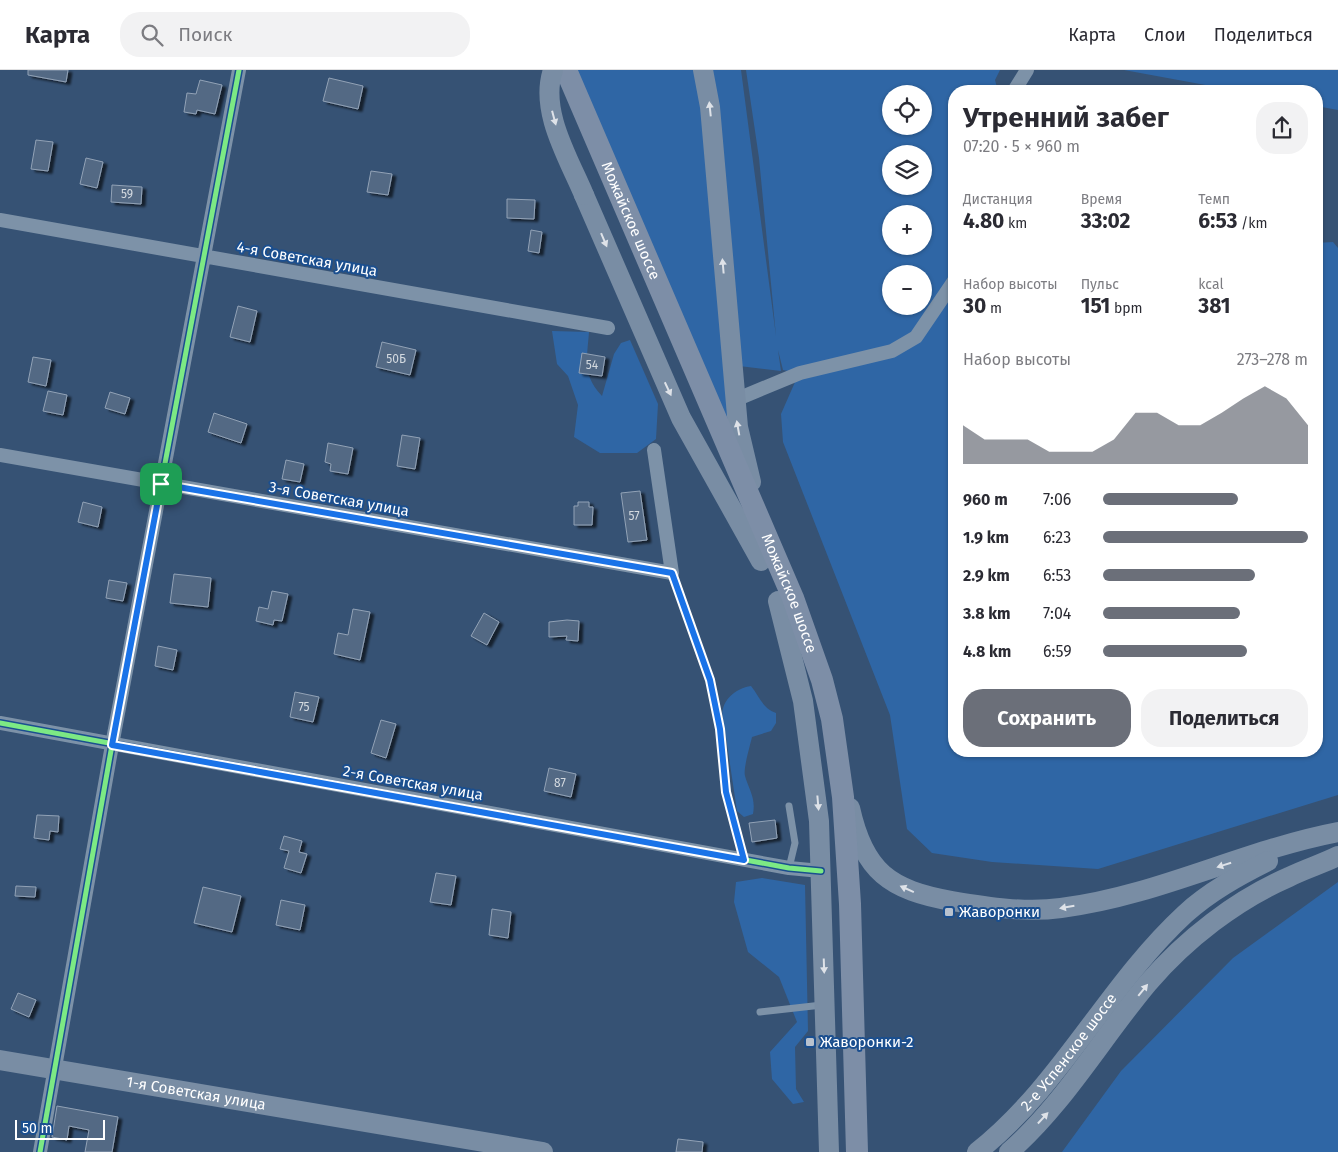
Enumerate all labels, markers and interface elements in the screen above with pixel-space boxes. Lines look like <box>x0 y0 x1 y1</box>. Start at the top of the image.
search box <box>120 12 470 57</box>
text: Карта <box>25 21 90 49</box>
icon: search <box>138 21 166 49</box>
text: Поиск <box>178 23 232 46</box>
text: Карта <box>1068 24 1116 46</box>
text: Слои <box>1144 24 1186 46</box>
text: Поделиться <box>1214 24 1313 46</box>
map controls <box>882 85 932 315</box>
button: locate <box>882 85 932 135</box>
one-way arrow <box>706 100 714 116</box>
text: Утренний забег <box>963 101 1169 134</box>
button: share <box>1256 102 1308 154</box>
one-way arrow <box>550 110 558 125</box>
text: 07:20 · 5 × 960 m <box>963 137 1080 156</box>
button: layers <box>882 145 932 195</box>
street label: Можайское шоссе <box>598 159 664 282</box>
house number: 59 <box>121 187 133 201</box>
text: Дистанция <box>963 191 1033 208</box>
text: Время <box>1081 191 1122 208</box>
text: Темп <box>1198 191 1230 208</box>
button: + <box>882 205 932 255</box>
text: 4.80 <box>963 208 1004 234</box>
text: 33:02 <box>1081 208 1130 234</box>
text: 6:53 <box>1198 208 1237 234</box>
text: km <box>1004 215 1027 232</box>
text: /km <box>1237 215 1268 232</box>
one-way arrow <box>600 233 608 247</box>
street label: 4-я Советская улица <box>235 238 379 280</box>
one-way arrow <box>719 257 727 273</box>
button: − <box>882 265 932 315</box>
text: Набор высоты <box>963 276 1057 293</box>
text: Пульс <box>1081 276 1119 293</box>
text: kcal <box>1198 276 1224 293</box>
text: 30 <box>963 293 986 319</box>
text: 151 <box>1081 293 1110 319</box>
text: 381 <box>1198 293 1231 319</box>
text: m <box>986 300 1002 317</box>
text: bpm <box>1110 300 1143 317</box>
text: Набор высоты <box>963 350 1071 369</box>
text: 273–278 m <box>1237 350 1308 369</box>
house number: 50Б <box>386 352 406 366</box>
house number: 54 <box>586 358 599 372</box>
one-way arrow <box>664 382 672 396</box>
one-way arrow <box>734 419 742 435</box>
pin <box>140 463 182 505</box>
icon: arrive <box>147 470 175 498</box>
street label: 3-я Советская улица <box>268 478 410 520</box>
text: 960 m <box>963 490 1008 509</box>
text: 7:06 <box>1043 490 1071 509</box>
house number: 57 <box>628 509 640 523</box>
text: 1.9 km <box>963 528 1009 547</box>
text: 6:23 <box>1043 528 1071 547</box>
street label: Можайское шоссе <box>757 531 821 655</box>
text: 2.9 km <box>963 566 1010 585</box>
text: 6:53 <box>1043 566 1071 585</box>
text: 3.8 km <box>963 604 1011 623</box>
text: 7:04 <box>1043 604 1071 623</box>
text: 4.8 km <box>963 642 1011 661</box>
text: 6:59 <box>1043 642 1072 661</box>
button: Сохранить <box>963 689 1131 747</box>
button: Поделиться <box>1141 689 1308 747</box>
house number: 75 <box>298 700 310 714</box>
street label: 2-я Советская улица <box>342 762 484 804</box>
house number: 87 <box>554 776 566 790</box>
one-way arrow <box>814 795 822 811</box>
one-way arrow <box>1216 861 1231 869</box>
one-way arrow <box>900 885 914 893</box>
place label: Жаворонки <box>959 903 1040 921</box>
one-way arrow <box>1059 903 1075 911</box>
marker: Жаворонки <box>943 906 955 918</box>
one-way arrow <box>820 958 828 974</box>
one-way arrow <box>1138 984 1149 997</box>
street label: 2-е Успенское шоссе <box>1017 990 1121 1115</box>
place label: Жаворонки-2 <box>820 1033 913 1051</box>
marker: Жаворонки-2 <box>804 1036 816 1048</box>
street label: 1-я Советская улица <box>125 1073 267 1114</box>
one-way arrow <box>1038 1111 1049 1124</box>
scale bar <box>15 1117 105 1140</box>
text: 50 m <box>22 1120 53 1137</box>

